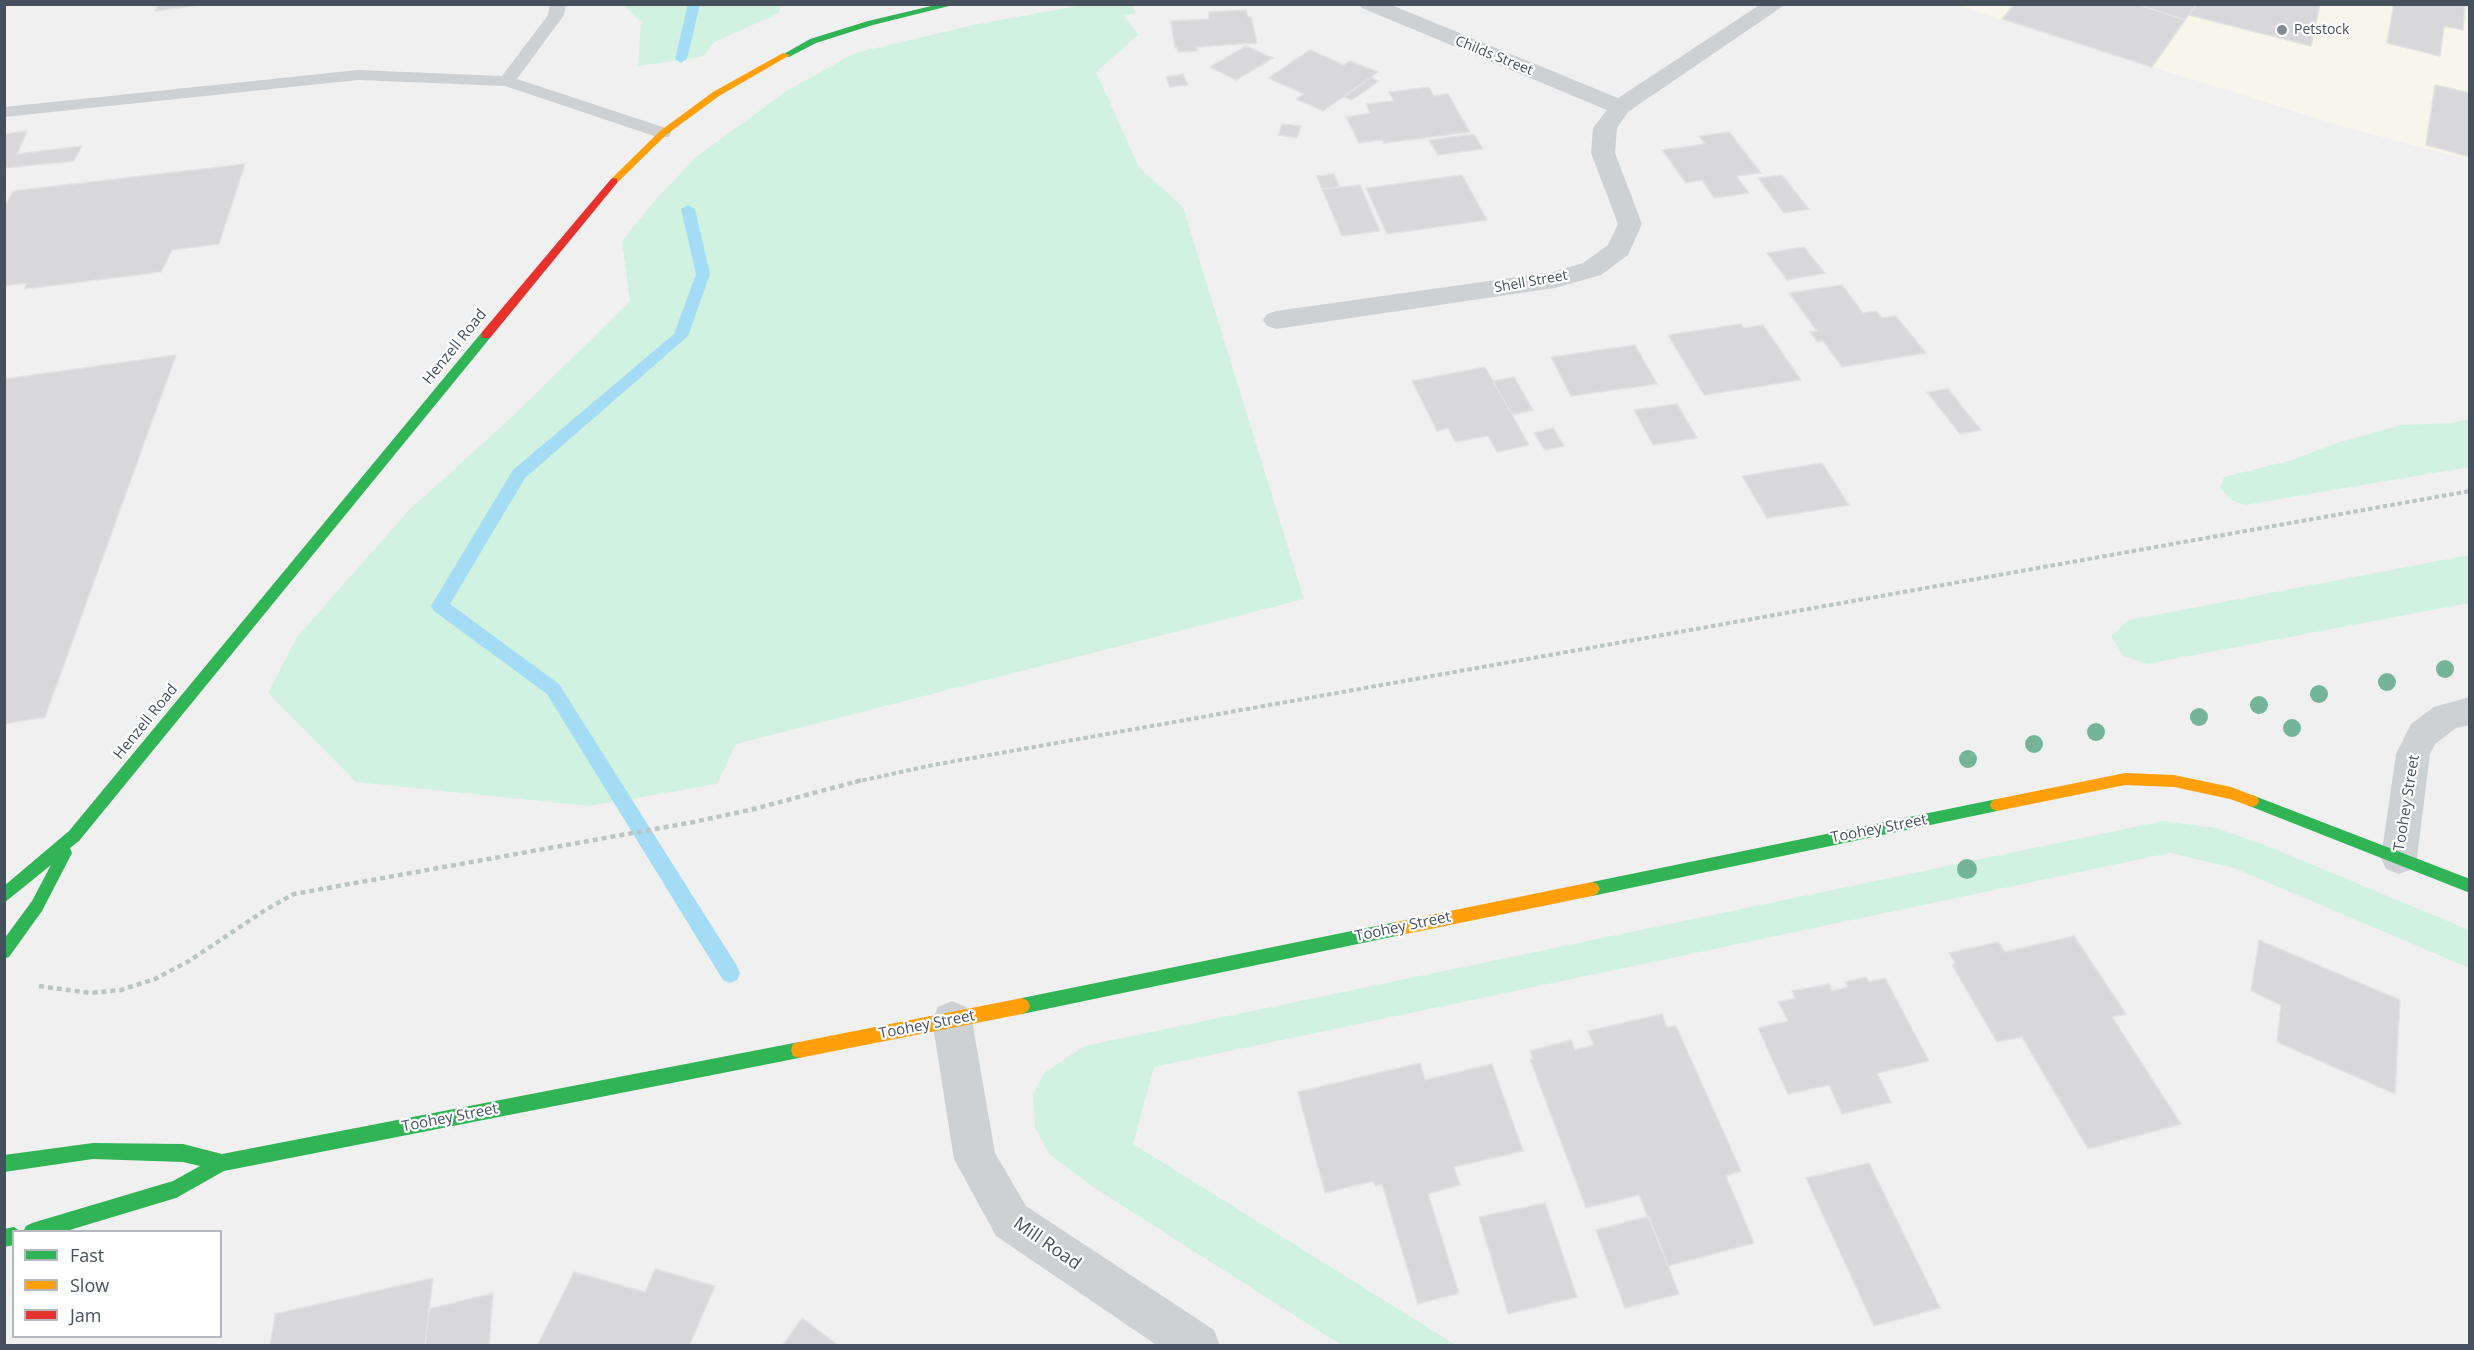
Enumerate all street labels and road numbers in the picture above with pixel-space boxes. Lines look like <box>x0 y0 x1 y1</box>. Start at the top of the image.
street label: Childs Street <box>1453 33 1535 79</box>
street label: Shell Street <box>1493 267 1569 297</box>
street label: Henzell Road <box>419 306 491 388</box>
street label: Henzell Road <box>110 681 182 763</box>
street label: Toohey Street <box>2391 754 2423 852</box>
street label: Toohey Street <box>1830 811 1928 847</box>
street label: Toohey Street <box>1354 908 1452 946</box>
street label: Toohey Street <box>878 1007 976 1043</box>
street label: Toohey Street <box>401 1100 499 1136</box>
street label: Mill Road <box>1009 1213 1085 1275</box>

